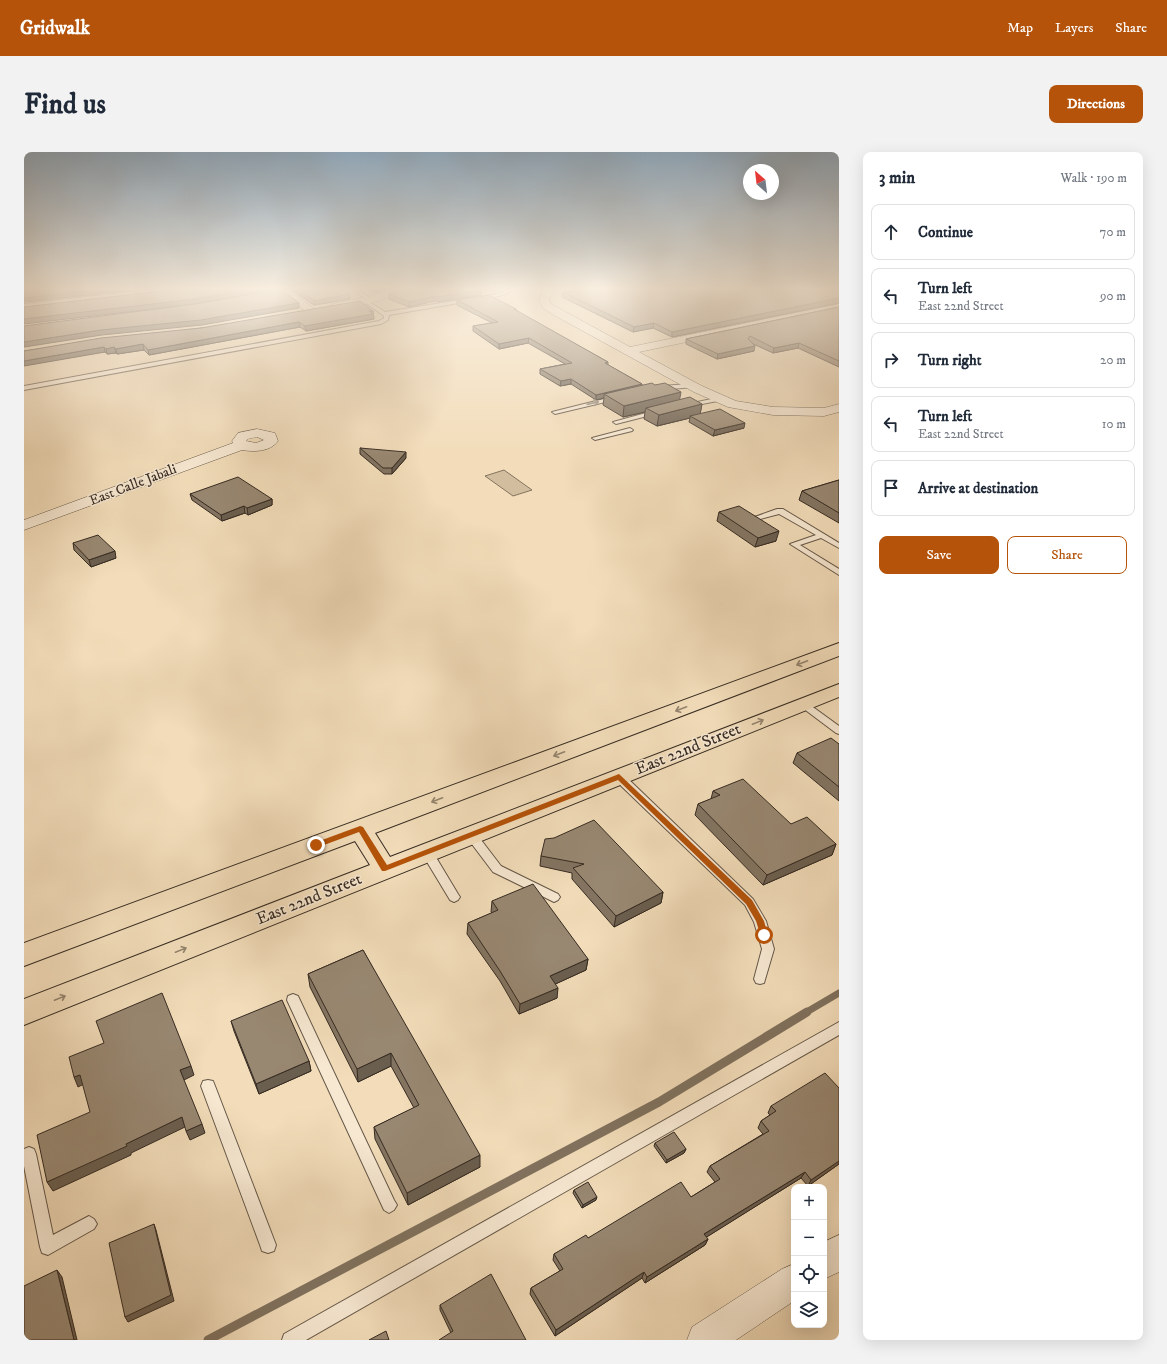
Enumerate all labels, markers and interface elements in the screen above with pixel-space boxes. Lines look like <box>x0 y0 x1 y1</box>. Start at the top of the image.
text: Gridwalk <box>20 17 90 40</box>
text: Map <box>1007 19 1033 37</box>
text: Layers <box>1055 19 1093 37</box>
text: Share <box>1115 19 1147 37</box>
button: Directions <box>1049 85 1143 123</box>
text: Find us <box>24 87 106 122</box>
north arrow <box>743 164 779 200</box>
text: 3 min <box>879 167 915 189</box>
text: Walk · 190 m <box>1061 170 1127 186</box>
icon: ahead <box>880 221 902 243</box>
text: Continue <box>918 223 973 242</box>
text: 70 m <box>1100 224 1126 240</box>
text: Turn left <box>918 279 972 298</box>
icon: left <box>880 285 902 307</box>
text: 90 m <box>1100 288 1126 304</box>
text: East 22nd Street <box>918 298 1004 314</box>
icon: right <box>880 349 902 371</box>
text: Turn right <box>918 351 981 370</box>
text: 20 m <box>1100 352 1126 368</box>
one-way arrow <box>586 399 599 407</box>
text: Turn left <box>918 407 972 426</box>
icon: left <box>880 413 902 435</box>
text: 10 m <box>1102 416 1126 432</box>
text: East 22nd Street <box>918 426 1004 442</box>
street label: East Calle Jabali <box>87 460 180 510</box>
icon: arrive <box>880 477 902 499</box>
text: Arrive at destination <box>918 479 1038 498</box>
button: Save <box>879 536 999 574</box>
button: Share <box>1007 536 1127 574</box>
one-way arrow <box>797 660 809 668</box>
one-way arrow <box>675 705 687 713</box>
one-way arrow <box>751 717 763 725</box>
street label: East 22nd Street <box>632 718 745 780</box>
one-way arrow <box>553 751 565 759</box>
one-way arrow <box>431 797 444 804</box>
route end <box>307 836 325 854</box>
street label: East 22nd Street <box>253 868 366 930</box>
route start <box>755 926 773 944</box>
one-way arrow <box>175 945 187 953</box>
one-way arrow <box>54 993 66 1001</box>
map controls <box>791 1184 827 1328</box>
button: + <box>791 1184 827 1220</box>
button: − <box>791 1220 827 1256</box>
button: locate <box>791 1256 827 1292</box>
button: layers <box>791 1292 827 1328</box>

